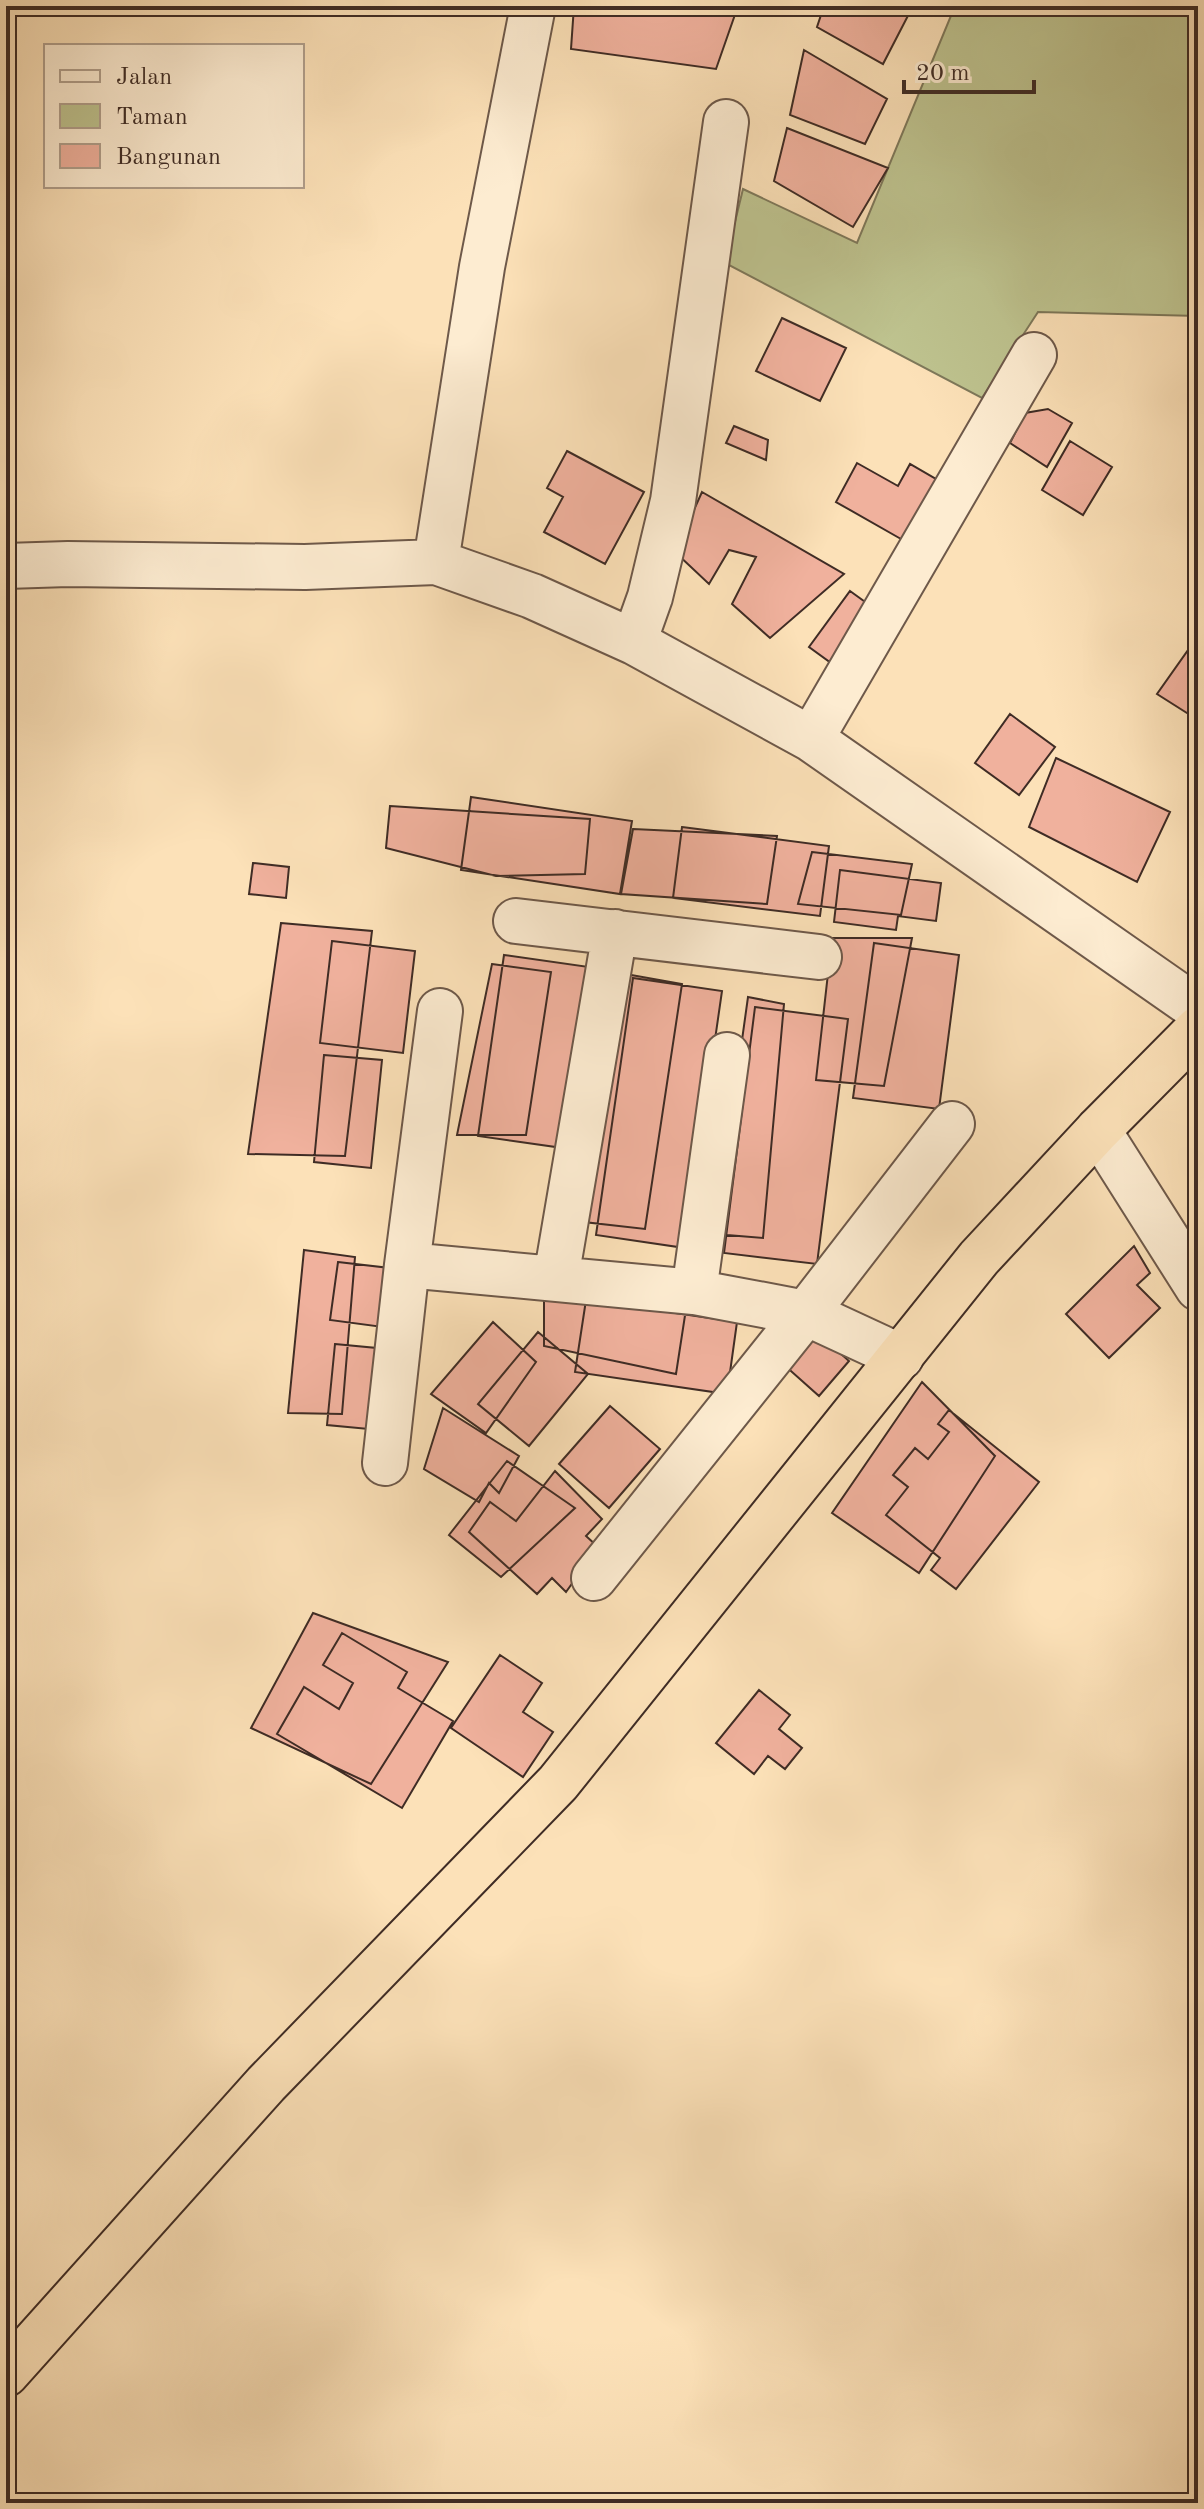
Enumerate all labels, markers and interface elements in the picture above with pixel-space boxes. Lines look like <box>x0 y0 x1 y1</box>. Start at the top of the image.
legend <box>44 44 304 188</box>
scale bar <box>904 44 1034 94</box>
text: 20 m <box>916 62 970 86</box>
text: Jalan <box>116 66 172 90</box>
text: Taman <box>116 106 188 130</box>
text: Bangunan <box>116 146 221 170</box>

